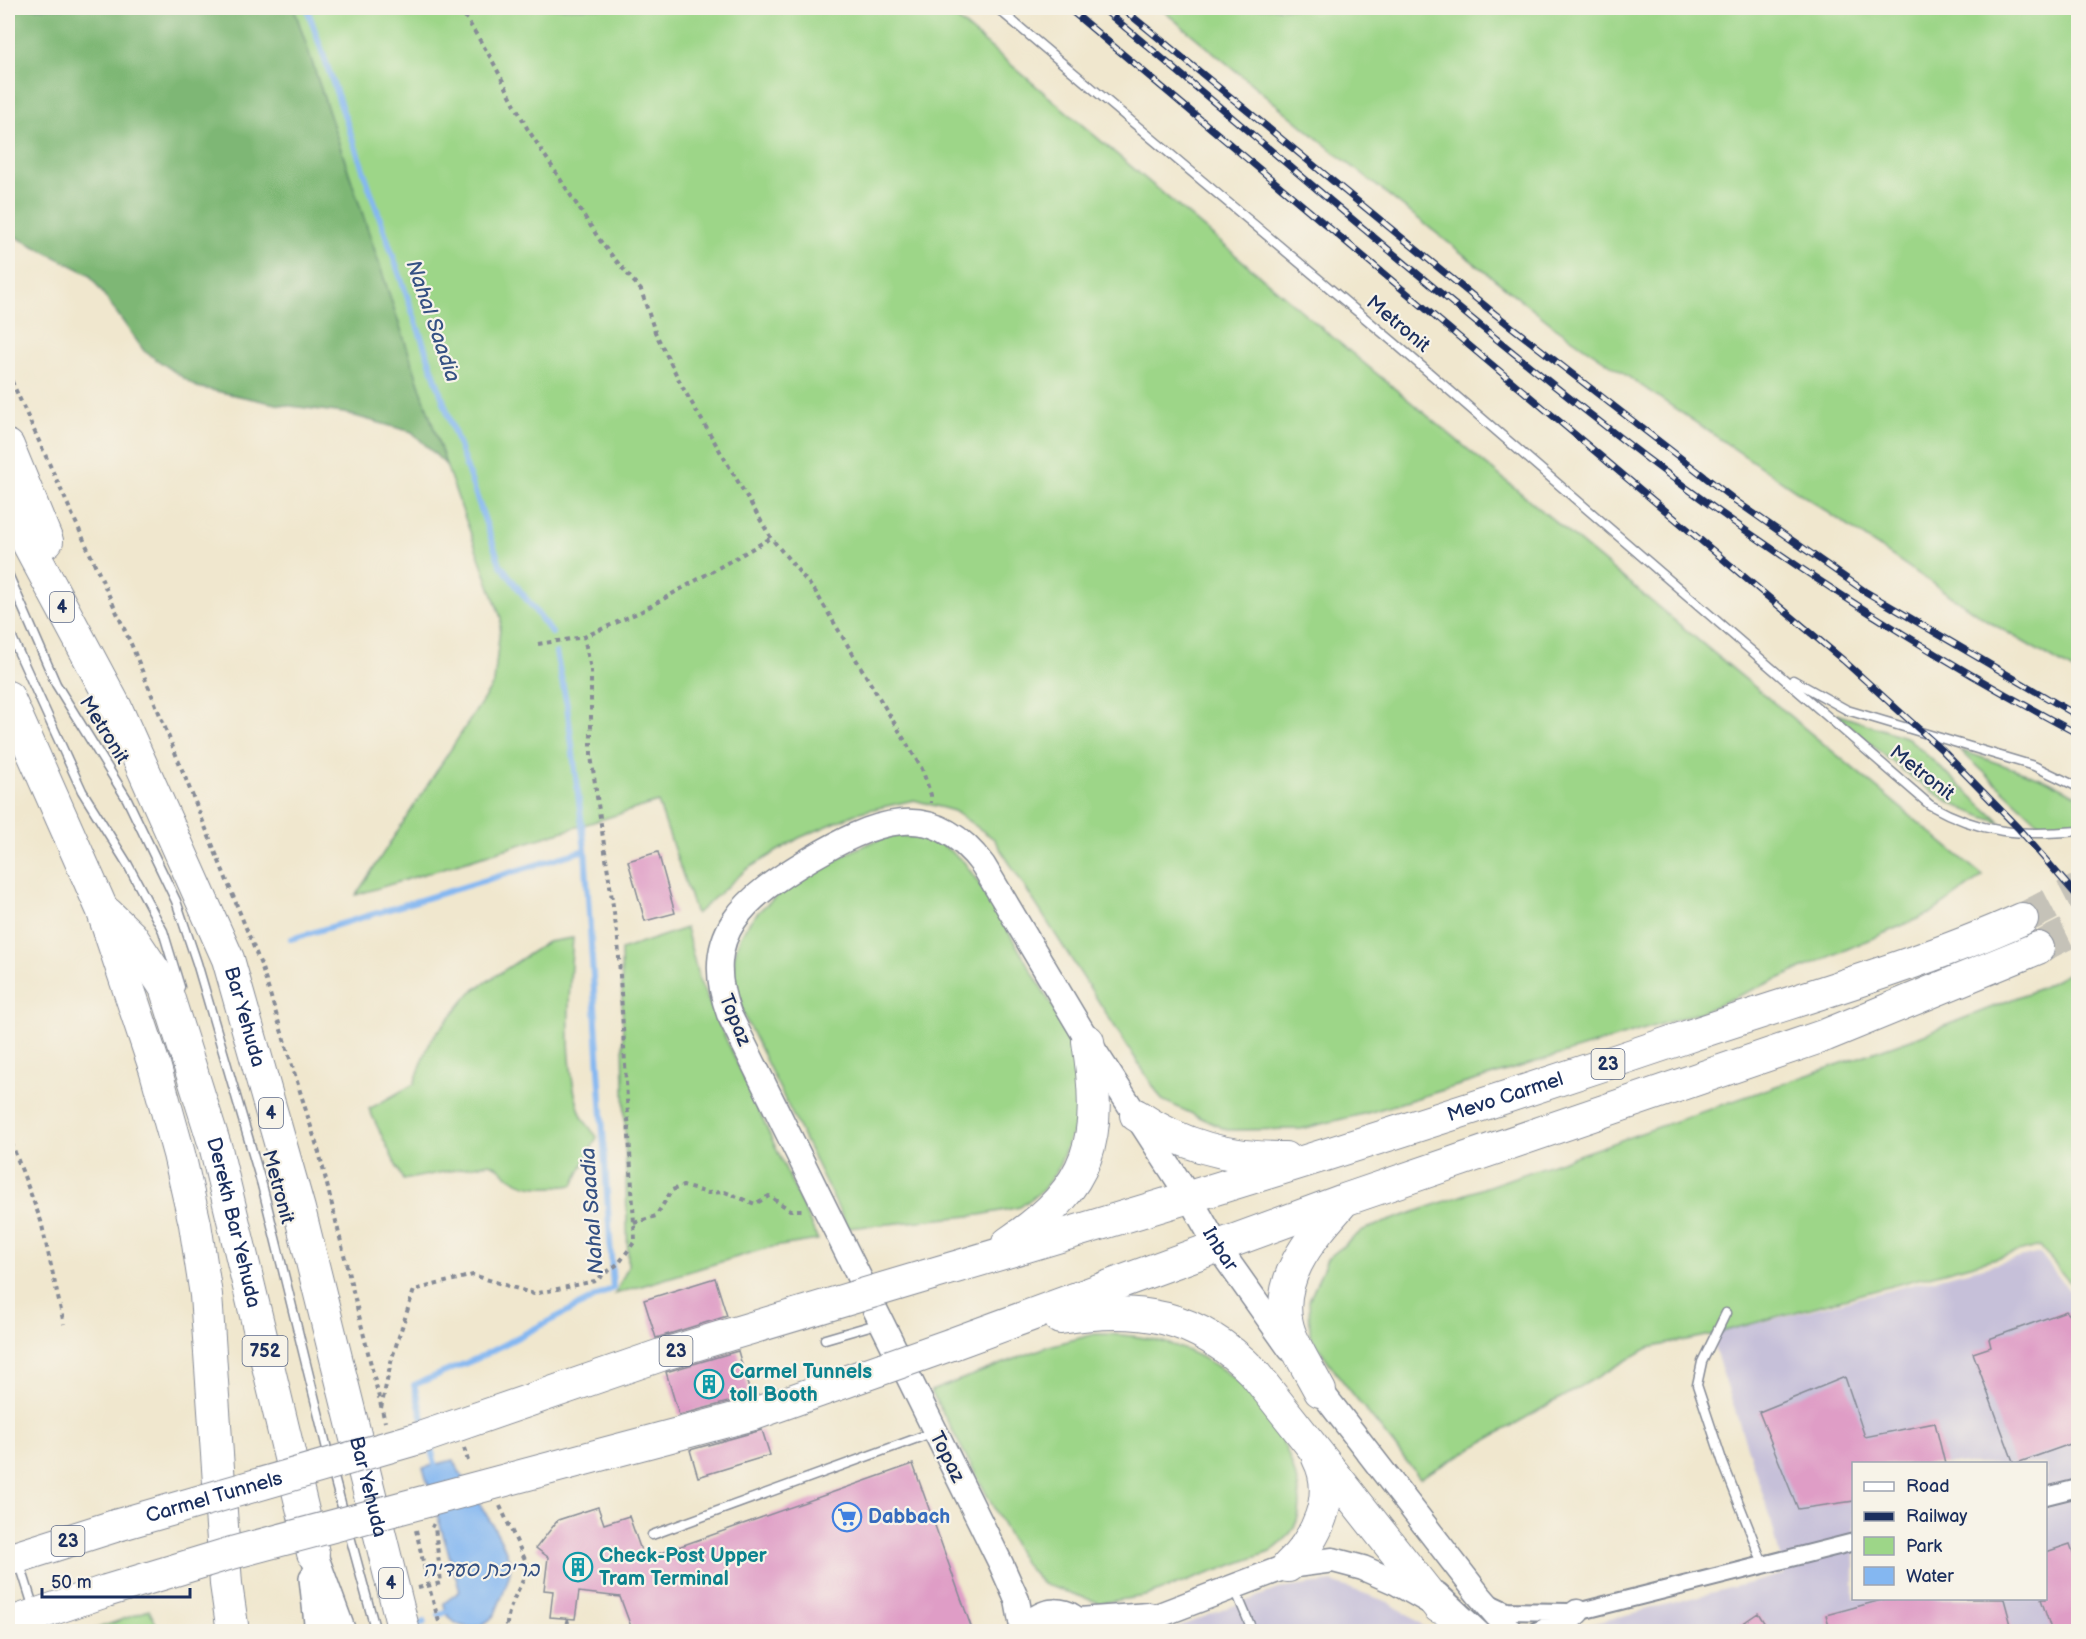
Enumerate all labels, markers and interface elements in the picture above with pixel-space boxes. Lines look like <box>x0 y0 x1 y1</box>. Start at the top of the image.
water label: Nahal Saadia <box>401 257 465 385</box>
street label: Metronit <box>1361 291 1435 357</box>
road number: 4 <box>50 592 74 622</box>
street label: Metronit <box>74 692 134 768</box>
street label: Metronit <box>1885 740 1959 806</box>
street label: Bar Yehuda <box>219 964 270 1070</box>
street label: Topaz <box>714 991 756 1050</box>
road number: 23 <box>1592 1049 1624 1079</box>
street label: Mevo Carmel <box>1444 1067 1566 1127</box>
road number: 4 <box>259 1098 283 1128</box>
street label: Derekh Bar Yehuda <box>201 1134 266 1310</box>
street label: Metronit <box>257 1147 299 1227</box>
water label: Nahal Saadia <box>575 1147 609 1275</box>
street label: Inbar <box>1197 1223 1243 1276</box>
road number: 752 <box>242 1336 288 1366</box>
road number: 23 <box>660 1336 692 1366</box>
place label: Carmel Tunnels toll Booth <box>729 1360 872 1407</box>
building icon: Carmel Tunnels toll Booth <box>693 1368 725 1400</box>
street label: Topaz <box>924 1428 970 1487</box>
street label: Bar Yehuda <box>344 1434 392 1540</box>
legend <box>1852 1462 2047 1600</box>
street label: Carmel Tunnels <box>143 1466 285 1528</box>
text: Road <box>1906 1476 1950 1497</box>
supermarket icon: Dabbach <box>831 1501 863 1533</box>
place label: Dabbach <box>868 1505 950 1529</box>
text: Railway <box>1906 1506 1968 1527</box>
road number: 23 <box>52 1526 84 1556</box>
text: Park <box>1906 1536 1942 1557</box>
place label: Check-Post Upper Tram Terminal <box>599 1544 768 1591</box>
building icon: Check-Post Upper Tram Terminal <box>562 1551 594 1583</box>
water label: בריכת סעדיה <box>422 1557 541 1582</box>
scale bar <box>42 1561 190 1599</box>
text: Water <box>1906 1566 1954 1587</box>
road number: 4 <box>379 1568 403 1598</box>
text: 50 m <box>51 1572 92 1593</box>

